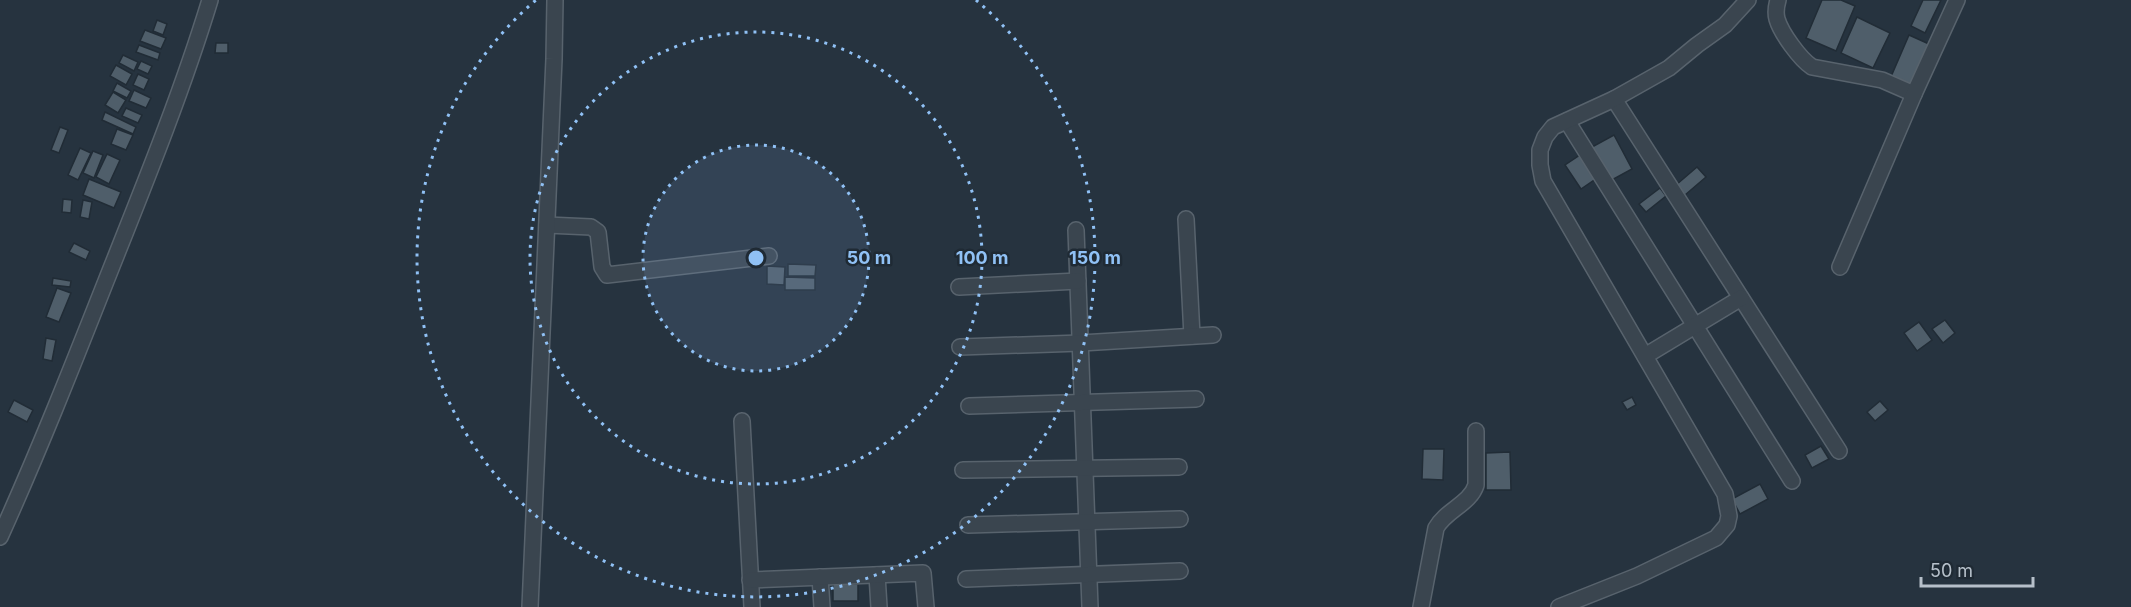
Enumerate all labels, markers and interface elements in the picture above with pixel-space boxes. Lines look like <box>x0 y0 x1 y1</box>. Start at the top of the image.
text: 50 m <box>847 247 891 268</box>
text: 100 m <box>956 247 1008 268</box>
text: 150 m <box>1069 247 1121 268</box>
centre of rings <box>746 248 766 268</box>
scale bar <box>1921 550 2034 588</box>
text: 50 m <box>1930 560 1973 581</box>

